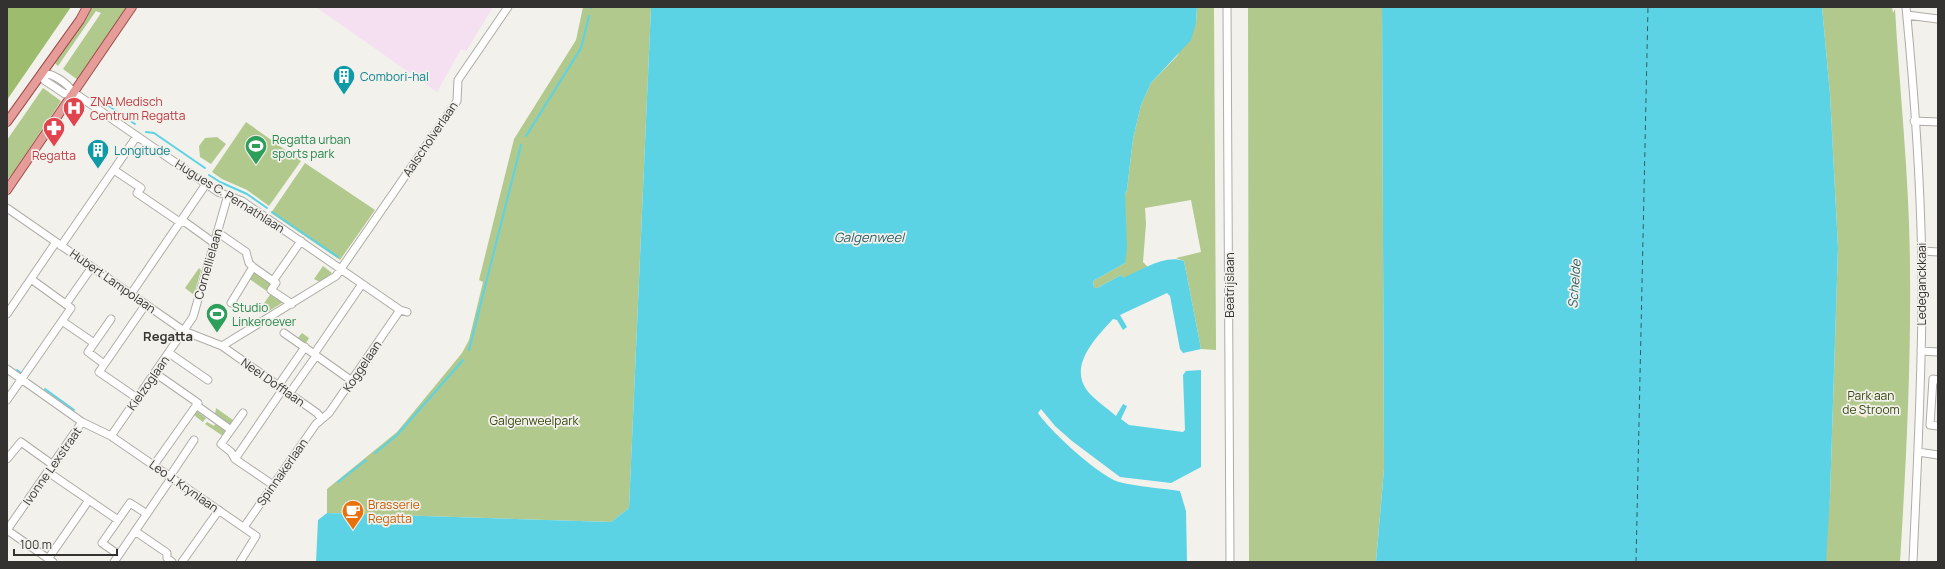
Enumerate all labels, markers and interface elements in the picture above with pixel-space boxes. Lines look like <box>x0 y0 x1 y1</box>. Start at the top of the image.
building icon: Combori-hal <box>331 63 357 96</box>
place label: Combori-hal <box>360 68 429 85</box>
place label: ZNA Medisch Centrum Regatta <box>90 93 185 124</box>
hospital icon: ZNA Medisch Centrum Regatta <box>61 95 87 128</box>
street label: Aalscholverlaan <box>398 98 462 180</box>
pharmacy icon: Regatta <box>41 115 67 148</box>
place label: Regatta urban sports park <box>272 131 351 162</box>
sports icon: Regatta urban sports park <box>243 133 269 166</box>
building icon: Longitude <box>85 137 111 170</box>
place label: Longitude <box>114 142 170 159</box>
place label: Regatta <box>32 147 76 164</box>
street label: Hugues C. Pernathlaan <box>172 155 288 237</box>
street label: Cornellielaan <box>190 227 226 301</box>
water label: Galgenweel <box>834 228 906 246</box>
street label: Ledeganckkaai <box>1913 243 1930 325</box>
street label: Hubert Lampolaan <box>67 245 159 317</box>
street label: Beatrijslaan <box>1221 252 1238 318</box>
water label: Schelde <box>1563 258 1585 309</box>
place label: Studio Linkeroever <box>232 299 297 330</box>
sports icon: Studio Linkeroever <box>204 301 230 334</box>
district label: Regatta <box>143 327 193 345</box>
street label: Koggelaan <box>339 337 385 395</box>
street label: Kielzoglaan <box>123 352 173 414</box>
street label: Neel Dofflaan <box>238 354 308 410</box>
park label: Park aan de Stroom <box>1842 387 1900 418</box>
park label: Galgenweelpark <box>490 412 579 429</box>
street label: Ivonne Lexstraat <box>19 423 85 509</box>
street label: Spinnakerlaan <box>252 435 312 509</box>
street label: Leo J. Krynlaan <box>146 456 222 516</box>
place label: Brasserie Regatta <box>368 496 420 527</box>
cafe icon: Brasserie Regatta <box>340 498 366 531</box>
scale bar <box>14 531 117 557</box>
text: 100 m <box>20 536 52 553</box>

